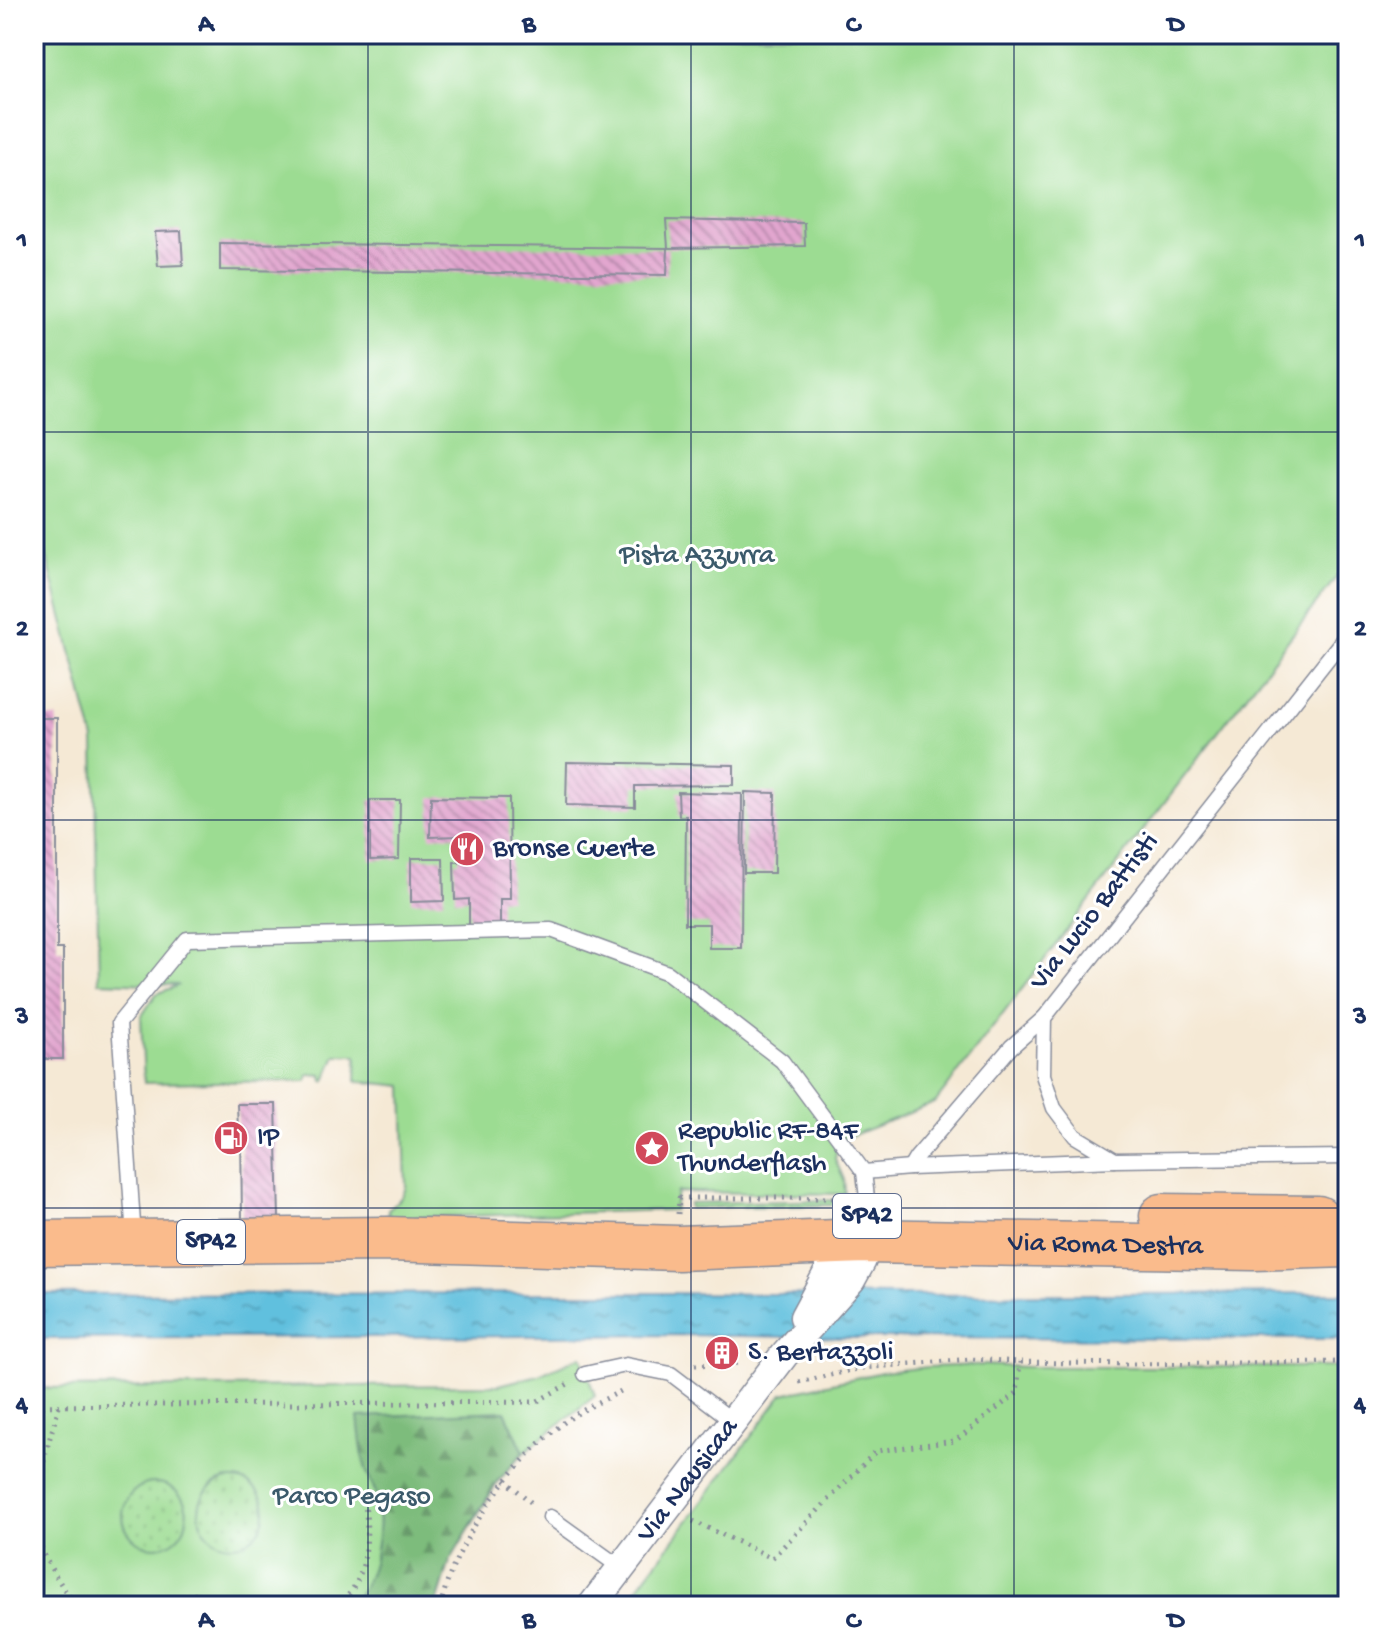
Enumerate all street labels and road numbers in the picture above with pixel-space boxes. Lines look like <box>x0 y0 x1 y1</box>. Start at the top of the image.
street label: Via Lucio Battisti <box>1023 827 1167 998</box>
road number: SP42 <box>833 1194 901 1238</box>
road number: SP42 <box>177 1220 245 1264</box>
street label: Via Roma Destra <box>1007 1227 1205 1264</box>
street label: Via Nausicaa <box>629 1411 747 1550</box>

